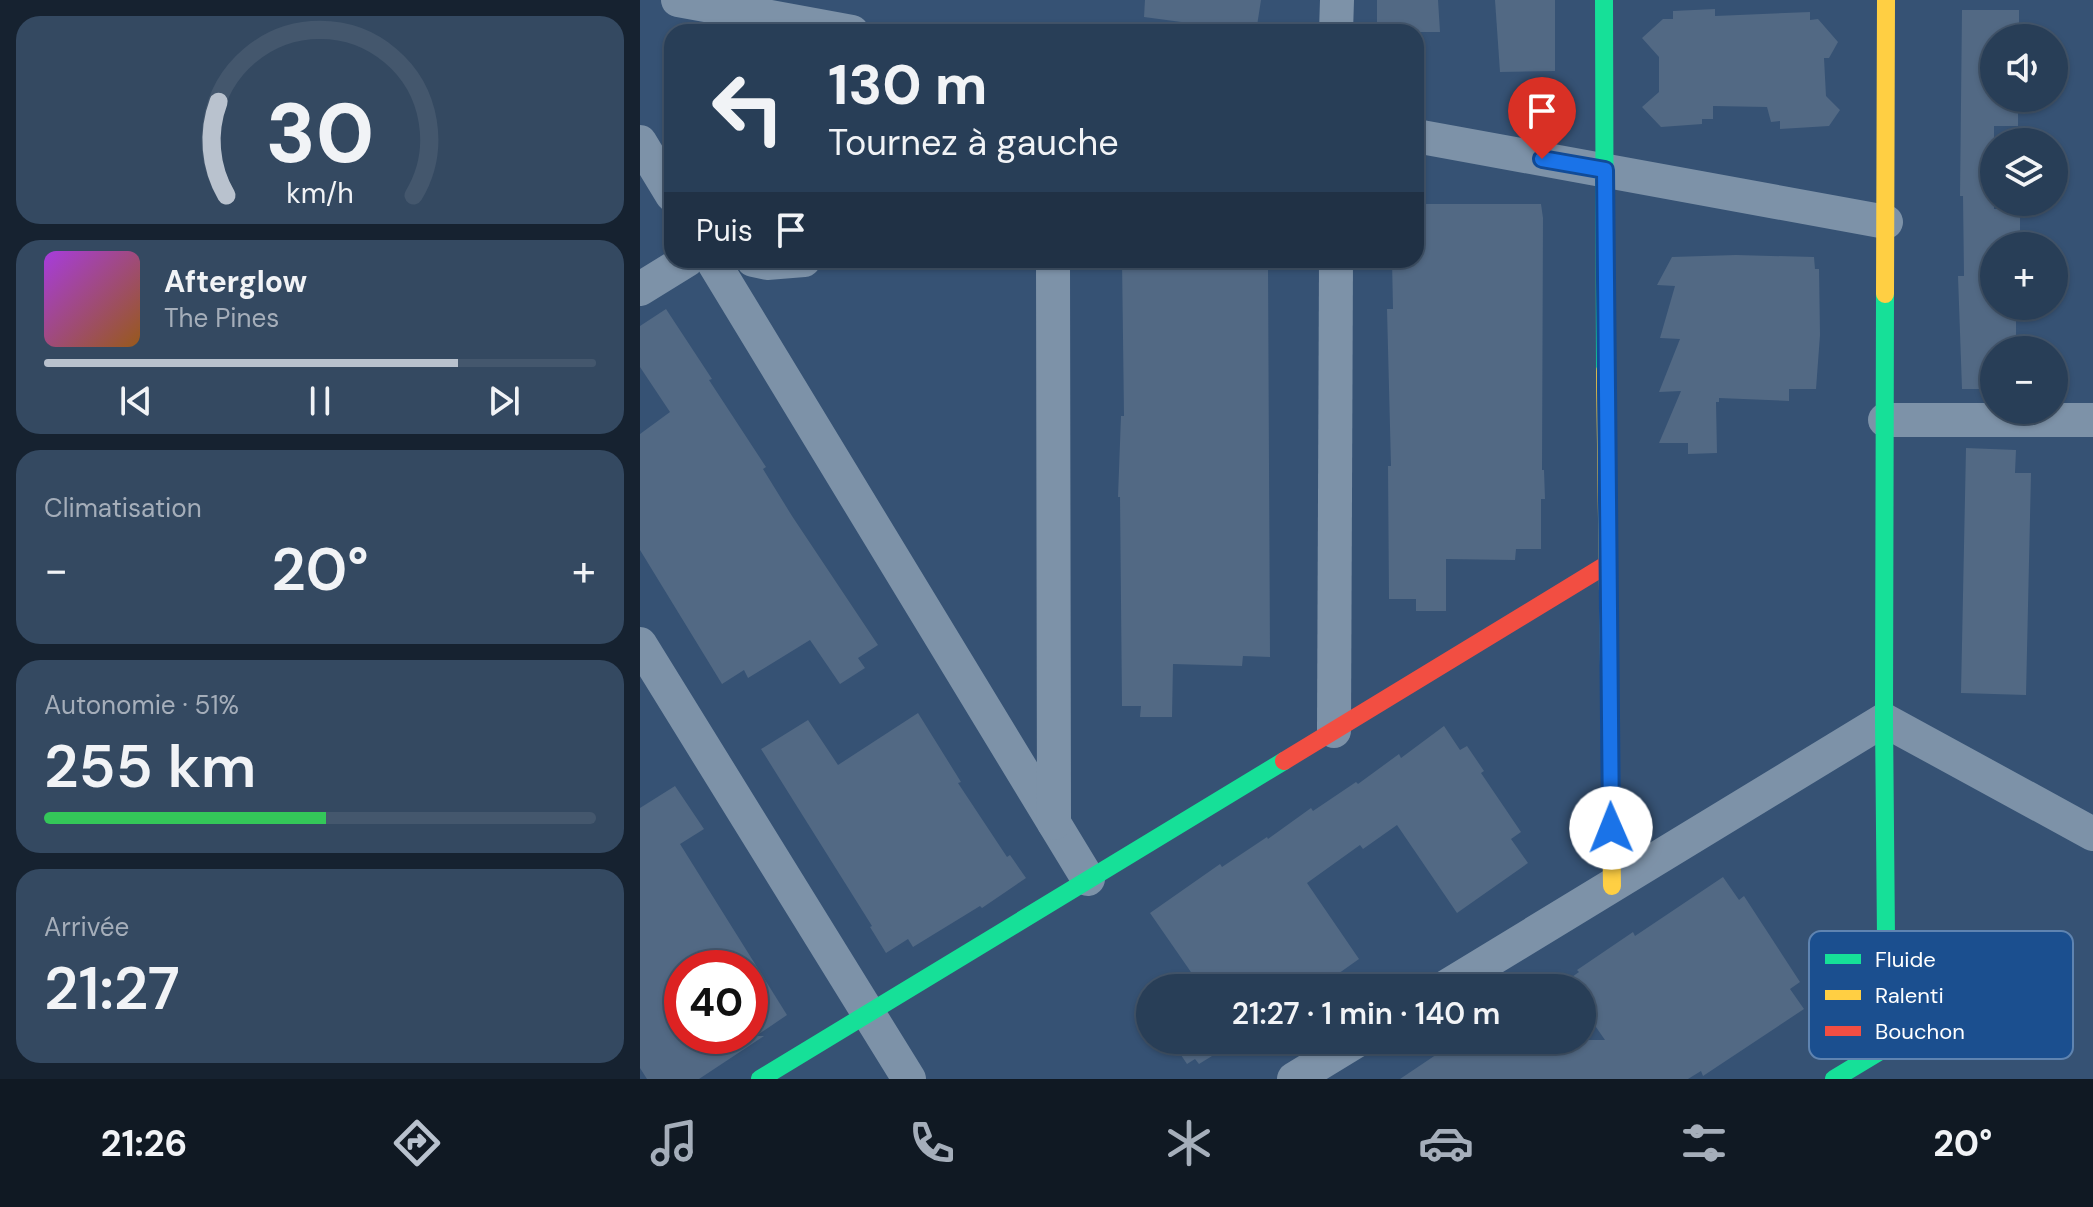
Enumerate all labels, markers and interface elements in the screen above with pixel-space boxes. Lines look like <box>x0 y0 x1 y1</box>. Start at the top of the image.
map controls <box>1980 24 2068 424</box>
button: sound <box>1980 24 2068 112</box>
text: 130 m <box>828 48 987 121</box>
icon: left <box>696 56 800 160</box>
pin <box>1508 77 1576 159</box>
text: 30 <box>266 79 374 188</box>
icon: arrive <box>1520 89 1564 133</box>
text: Tournez à gauche <box>828 119 1119 166</box>
button: layers <box>1980 128 2068 216</box>
text: km/h <box>286 175 354 212</box>
icon: arrive <box>769 208 813 252</box>
text: Puis <box>696 211 753 250</box>
button: + <box>1980 232 2068 320</box>
text: Afterglow <box>164 262 307 301</box>
text: The Pines <box>164 301 279 335</box>
button: − <box>1980 336 2068 424</box>
icon: previous <box>114 379 158 423</box>
icon: pause <box>298 379 342 423</box>
icon: next <box>482 379 526 423</box>
text: Climatisation <box>44 491 202 525</box>
text: 20° <box>271 530 369 609</box>
text: − <box>44 541 68 599</box>
text: + <box>572 541 596 599</box>
text: Autonomie · 51% <box>44 688 239 722</box>
text: 255 km <box>44 727 256 806</box>
position arrow <box>1569 786 1653 870</box>
text: Arrivée <box>44 910 129 944</box>
legend <box>1809 931 2073 1059</box>
text: Fluide <box>1875 945 1936 974</box>
text: 21:27 <box>44 949 180 1028</box>
speed limit sign: 40 <box>664 950 768 1054</box>
text: Ralenti <box>1875 981 1944 1010</box>
text: 21:27 · 1 min · 140 m <box>1232 994 1500 1033</box>
text: Bouchon <box>1875 1017 1965 1046</box>
icon: directions <box>389 1115 445 1171</box>
icon: music <box>646 1115 702 1171</box>
icon: phone <box>904 1115 960 1171</box>
icon: climate <box>1161 1115 1217 1171</box>
icon: car <box>1418 1115 1474 1171</box>
icon: filters <box>1676 1115 1732 1171</box>
text: 21:26 <box>101 1120 187 1167</box>
text: 20° <box>1933 1120 1992 1167</box>

